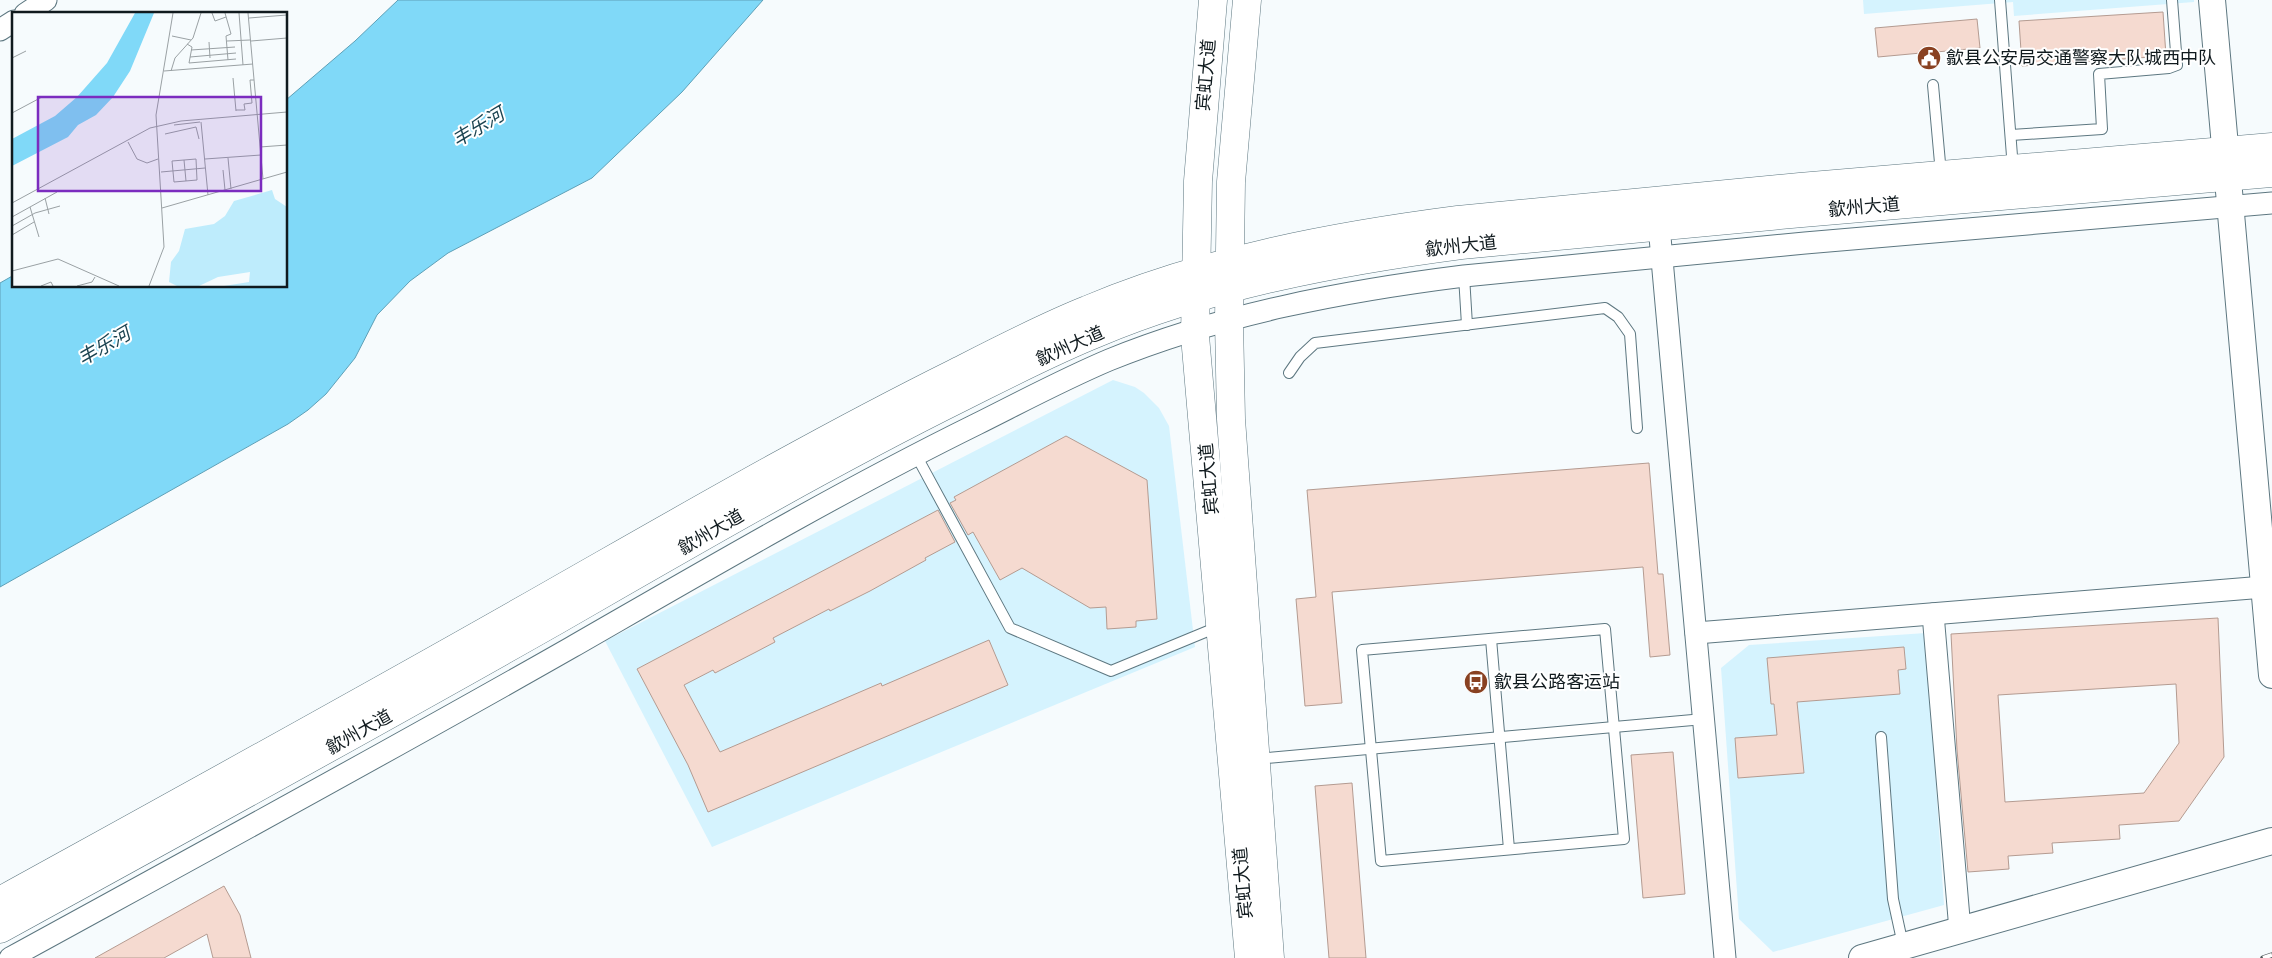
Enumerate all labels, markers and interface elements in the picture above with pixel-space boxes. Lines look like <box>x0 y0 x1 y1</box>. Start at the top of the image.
inset map <box>12 12 288 288</box>
street label: 宾虹大道 <box>1191 38 1221 112</box>
public building icon: 歙县公安局交通警察大队城西中队 <box>1916 45 1942 71</box>
place label: 歙县公安局交通警察大队城西中队 <box>1946 46 2216 70</box>
water label: 丰乐河 <box>447 100 512 152</box>
street label: 歙州大道 <box>1827 192 1901 222</box>
street label: 歙州大道 <box>1424 230 1498 262</box>
water label: 丰乐河 <box>73 319 138 371</box>
street label: 歙州大道 <box>1032 320 1108 372</box>
street label: 宾虹大道 <box>1194 442 1224 516</box>
street label: 歙州大道 <box>674 504 748 560</box>
bus stop icon: 歙县公路客运站 <box>1463 669 1489 695</box>
place label: 歙县公路客运站 <box>1494 670 1620 694</box>
street label: 歙州大道 <box>322 704 396 760</box>
street label: 宾虹大道 <box>1228 846 1258 920</box>

